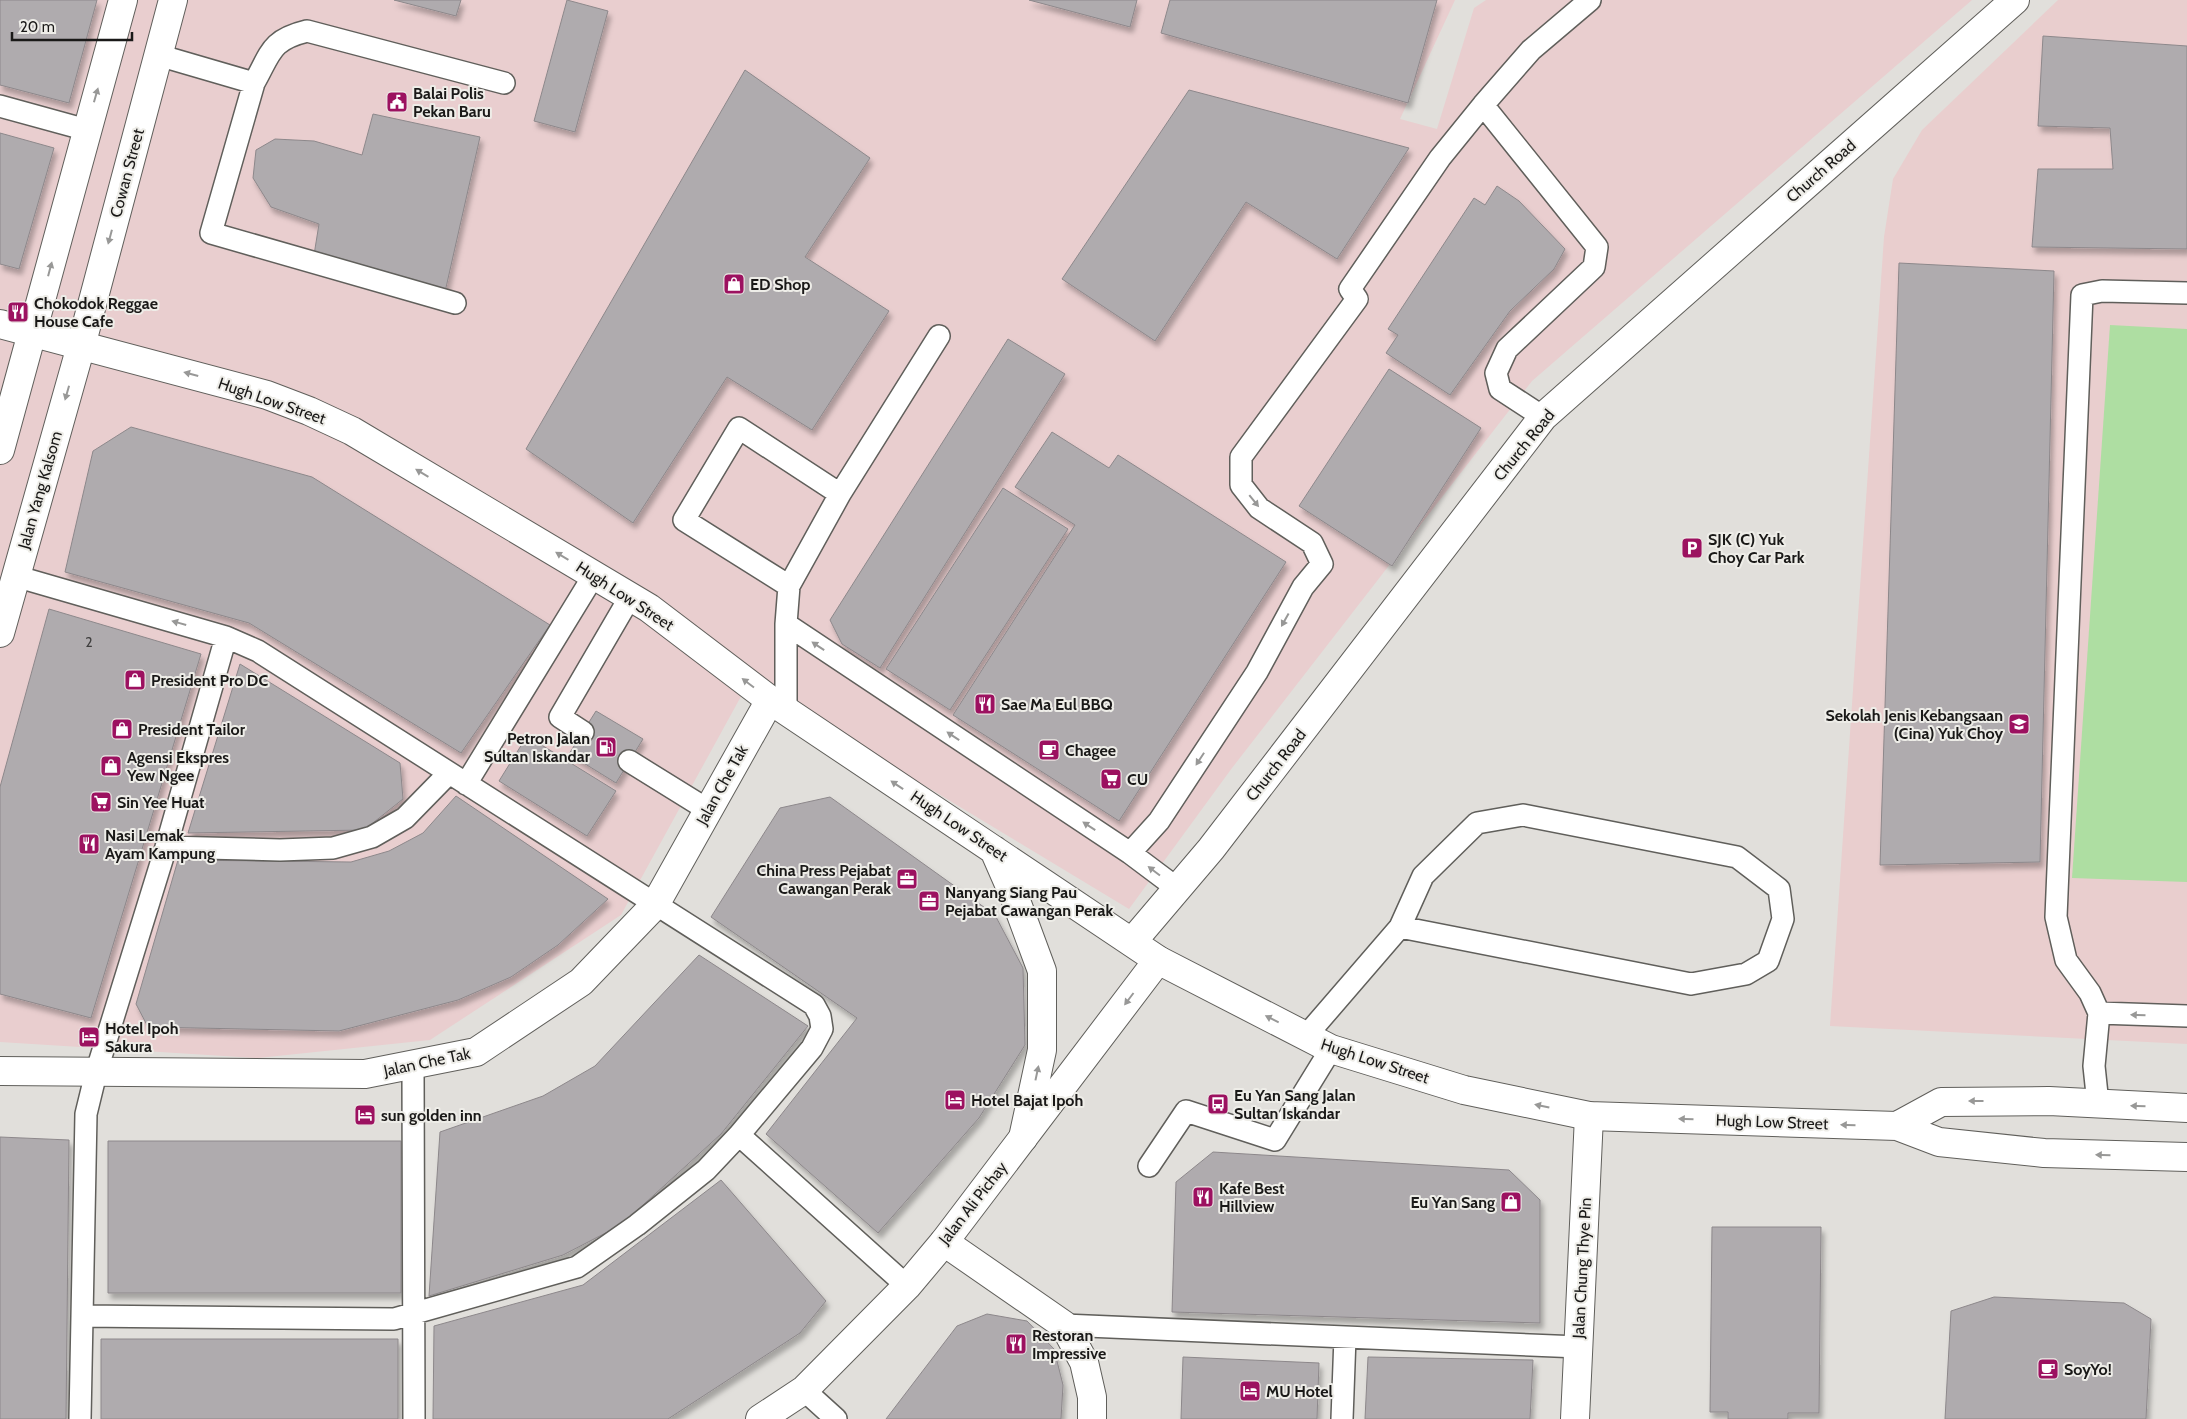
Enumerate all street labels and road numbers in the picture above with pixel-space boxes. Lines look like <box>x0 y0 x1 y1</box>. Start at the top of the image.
street label: Cowan Street <box>106 126 148 220</box>
street label: Church Road <box>1782 136 1860 206</box>
street label: Hugh Low Street <box>216 374 329 429</box>
street label: Church Road <box>1490 406 1558 484</box>
street label: Jalan Yang Kalsom <box>14 429 66 552</box>
street label: Hugh Low Street <box>573 557 678 635</box>
street label: Church Road <box>1242 725 1310 805</box>
street label: Jalan Che Tak <box>692 741 752 829</box>
street label: Hugh Low Street <box>907 787 1012 866</box>
street label: Hugh Low Street <box>1319 1035 1432 1088</box>
street label: Jalan Che Tak <box>381 1043 473 1081</box>
street label: Hugh Low Street <box>1715 1111 1829 1133</box>
street label: Jalan Ali Pichay <box>934 1158 1011 1249</box>
street label: Jalan Chung Thye Pin <box>1569 1197 1595 1340</box>

